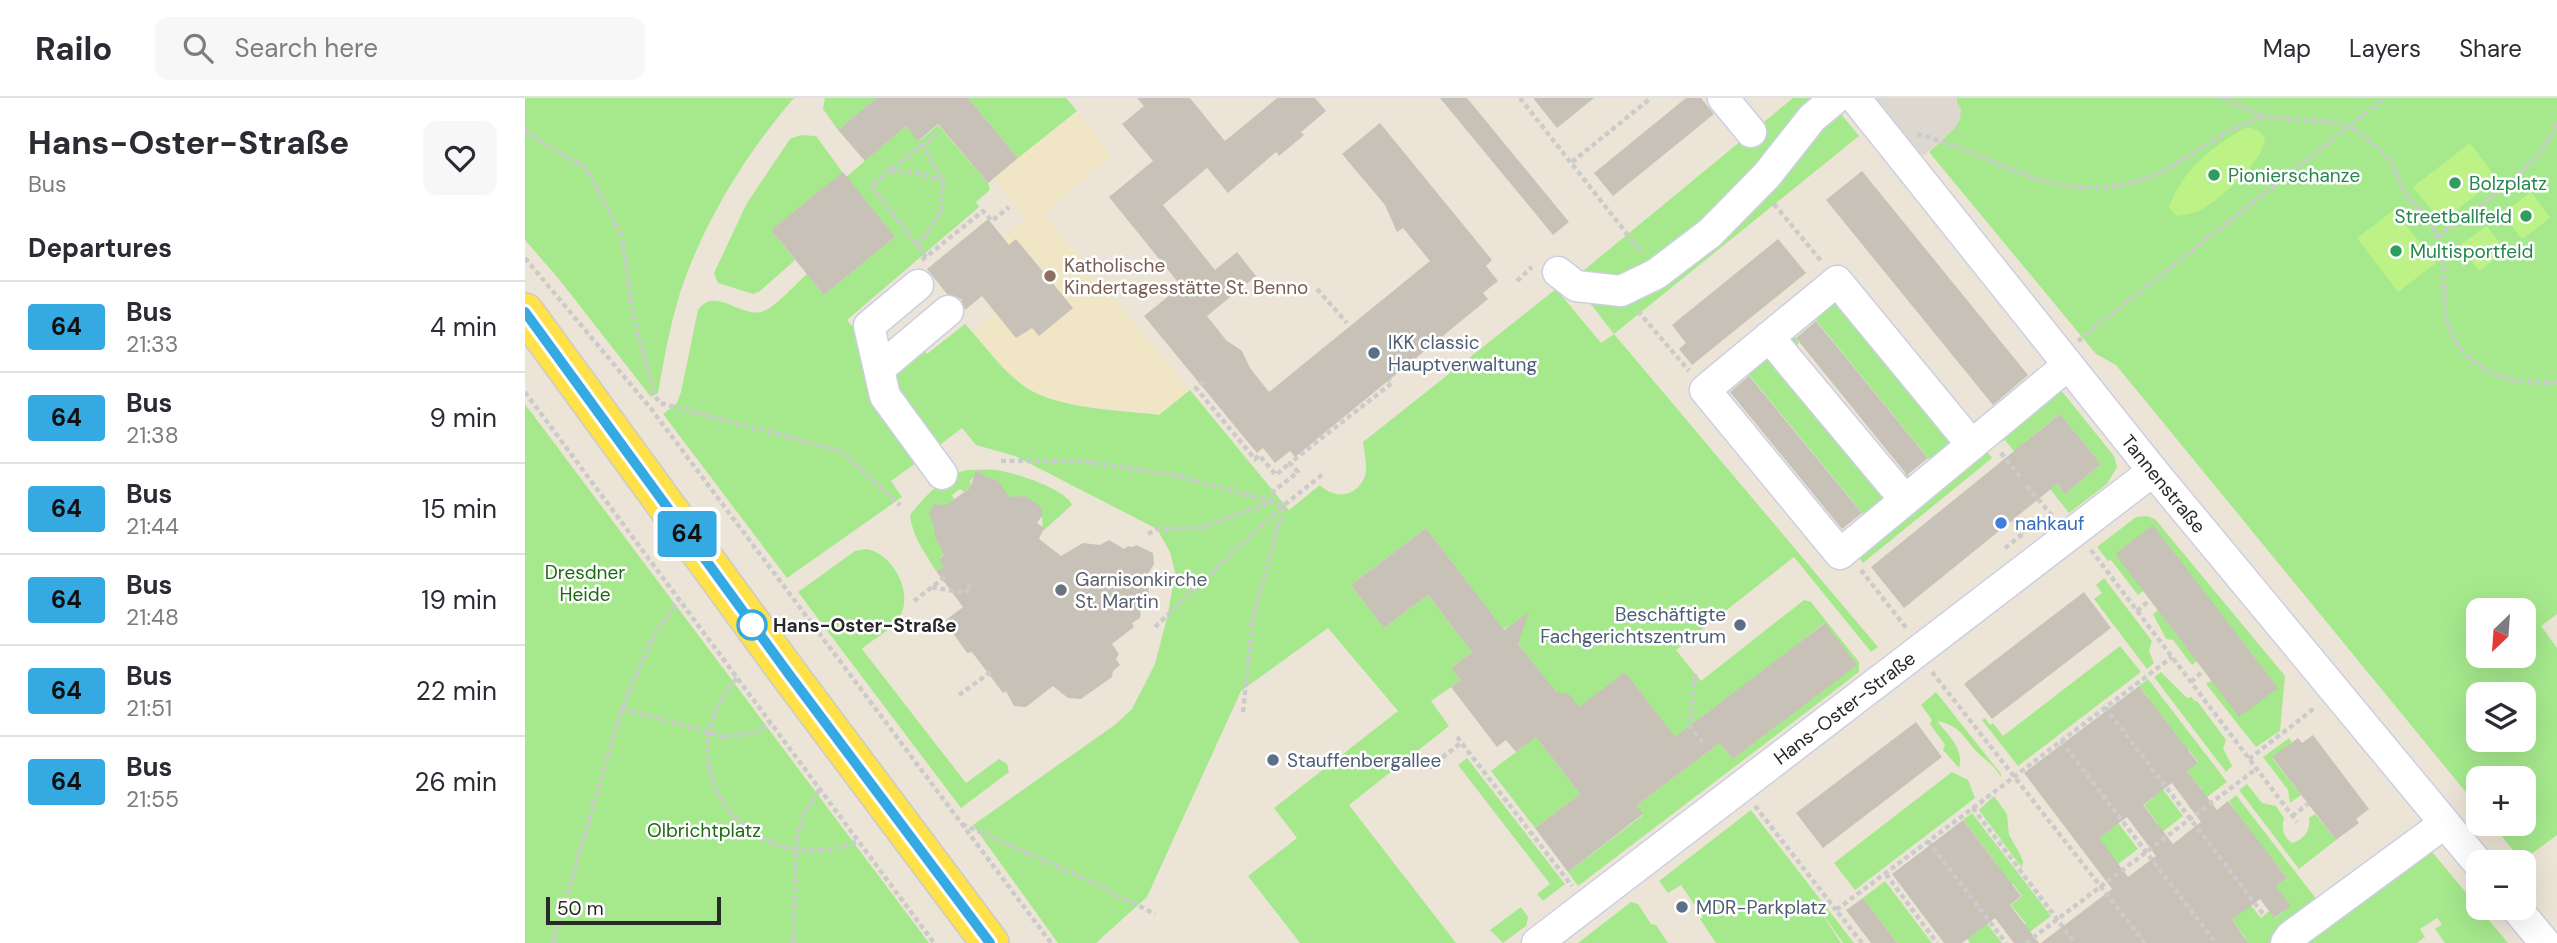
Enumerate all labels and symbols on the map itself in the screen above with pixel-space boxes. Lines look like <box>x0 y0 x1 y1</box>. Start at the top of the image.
place label: Pionierschanze <box>2228 163 2360 188</box>
marker: Pionierschanze <box>2206 167 2222 183</box>
place label: Bolzplatz <box>2469 171 2547 196</box>
marker: Bolzplatz <box>2447 175 2463 191</box>
place label: Streetballfeld <box>2394 204 2512 229</box>
marker: Streetballfeld <box>2518 208 2534 224</box>
place label: Multisportfeld <box>2410 239 2533 264</box>
marker: Multisportfeld <box>2388 243 2404 259</box>
place label: Katholische Kindertagesstätte St. Benno <box>1064 253 1308 300</box>
marker: Katholische Kindertagesstätte St. Benno <box>1042 268 1058 284</box>
place label: IKK classic Hauptverwaltung <box>1388 330 1537 377</box>
marker: IKK classic Hauptverwaltung <box>1366 345 1382 361</box>
street label: Tannenstraße <box>2116 430 2211 538</box>
line badge: 64 <box>655 511 719 557</box>
place label: nahkauf <box>2015 511 2084 536</box>
marker: nahkauf <box>1993 515 2009 531</box>
park label: Dresdner Heide <box>545 560 625 607</box>
place label: Garnisonkirche St. Martin <box>1075 567 1207 614</box>
marker: Garnisonkirche St. Martin <box>1053 582 1069 598</box>
north arrow <box>2466 598 2536 668</box>
place label: Beschäftigte Fachgerichtszentrum <box>1540 602 1726 649</box>
marker: Hans-Oster-Straße <box>737 610 767 640</box>
place label: Hans-Oster-Straße <box>773 613 957 638</box>
marker: Beschäftigte Fachgerichtszentrum <box>1732 617 1748 633</box>
street label: Hans-Oster-Straße <box>1769 646 1920 770</box>
place label: Stauffenbergallee <box>1287 748 1441 773</box>
marker: Stauffenbergallee <box>1265 752 1281 768</box>
park label: Olbrichtplatz <box>647 818 761 843</box>
scale bar <box>546 894 721 926</box>
place label: MDR-Parkplatz <box>1696 895 1827 920</box>
marker: MDR-Parkplatz <box>1674 899 1690 915</box>

